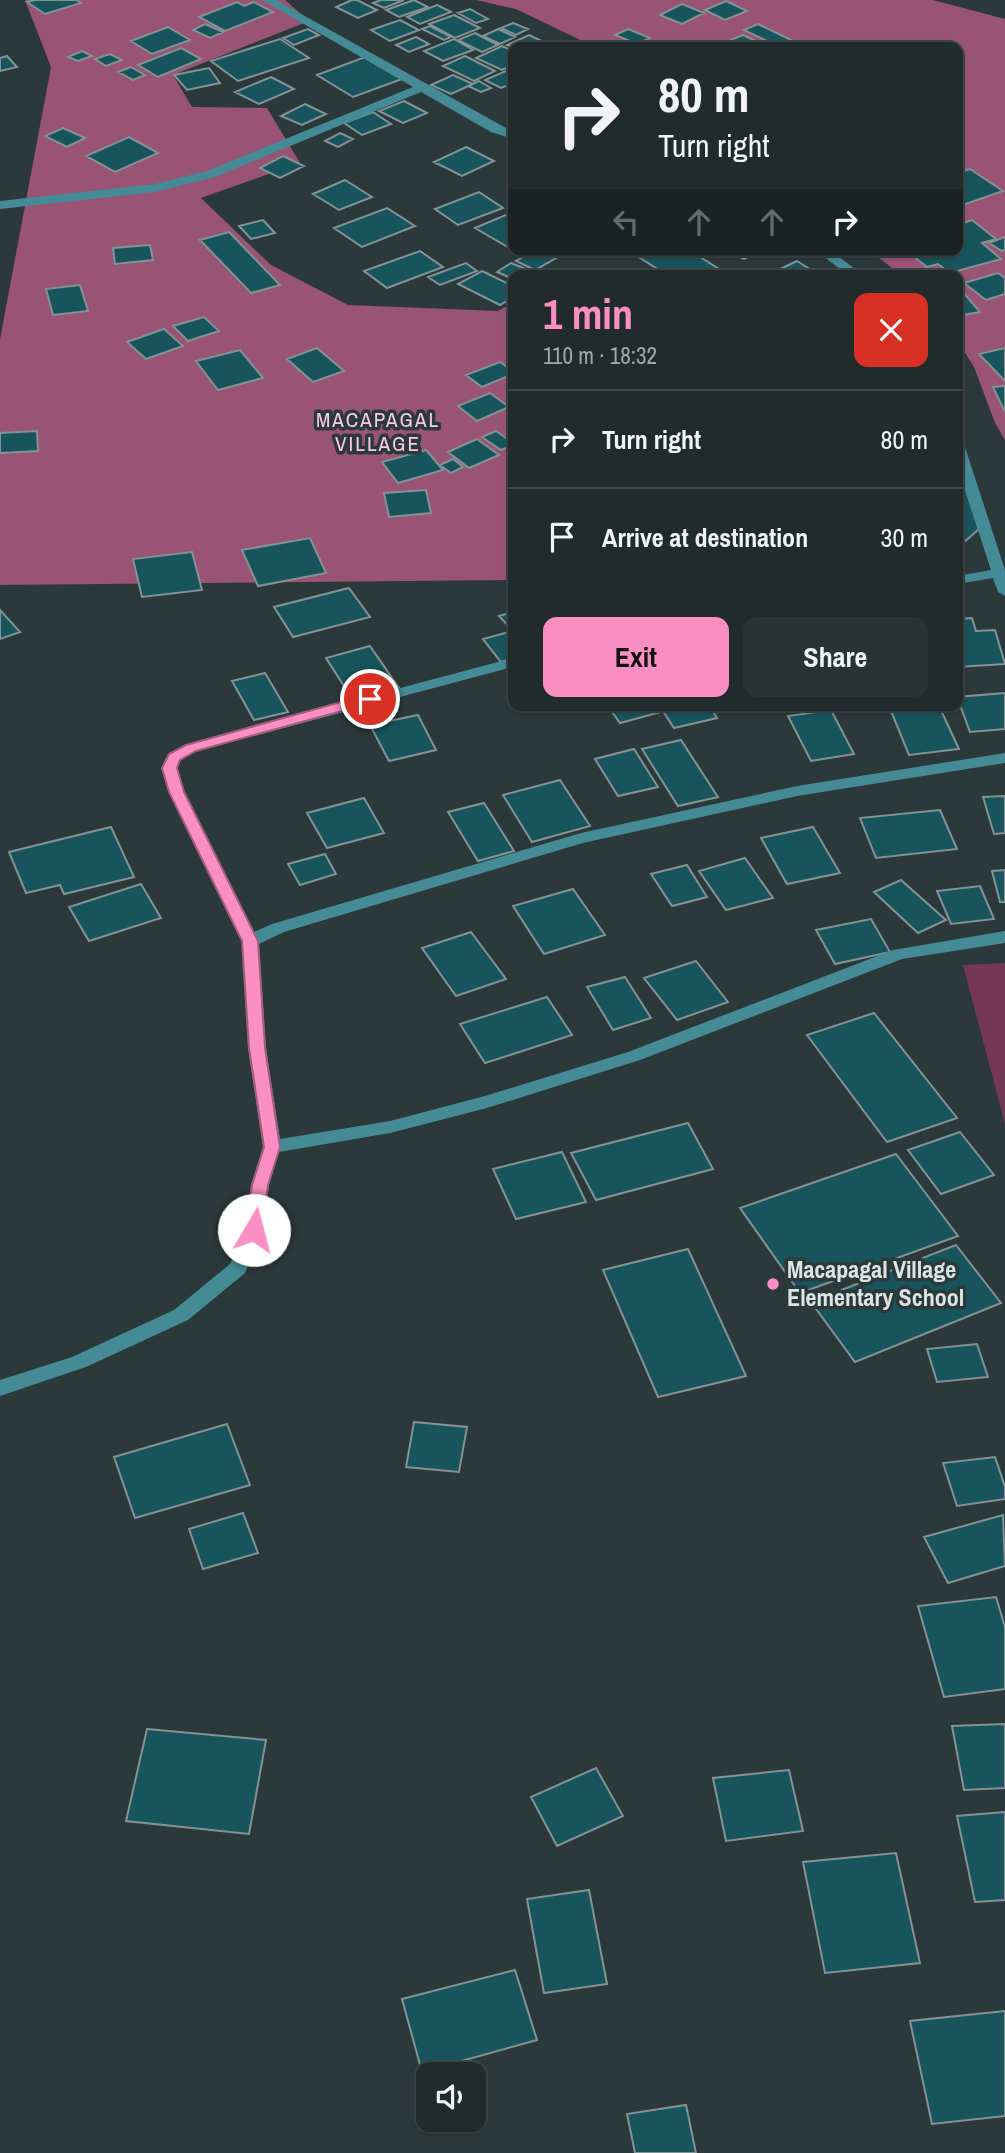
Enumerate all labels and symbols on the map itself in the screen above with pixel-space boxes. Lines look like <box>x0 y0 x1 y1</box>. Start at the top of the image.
district label: MACAPAGAL VILLAGE <box>316 405 440 458</box>
pin <box>340 669 400 729</box>
position arrow <box>217 1193 291 1267</box>
place label: Macapagal Village Elementary School <box>787 1253 964 1313</box>
marker: Macapagal Village Elementary School <box>765 1276 781 1292</box>

